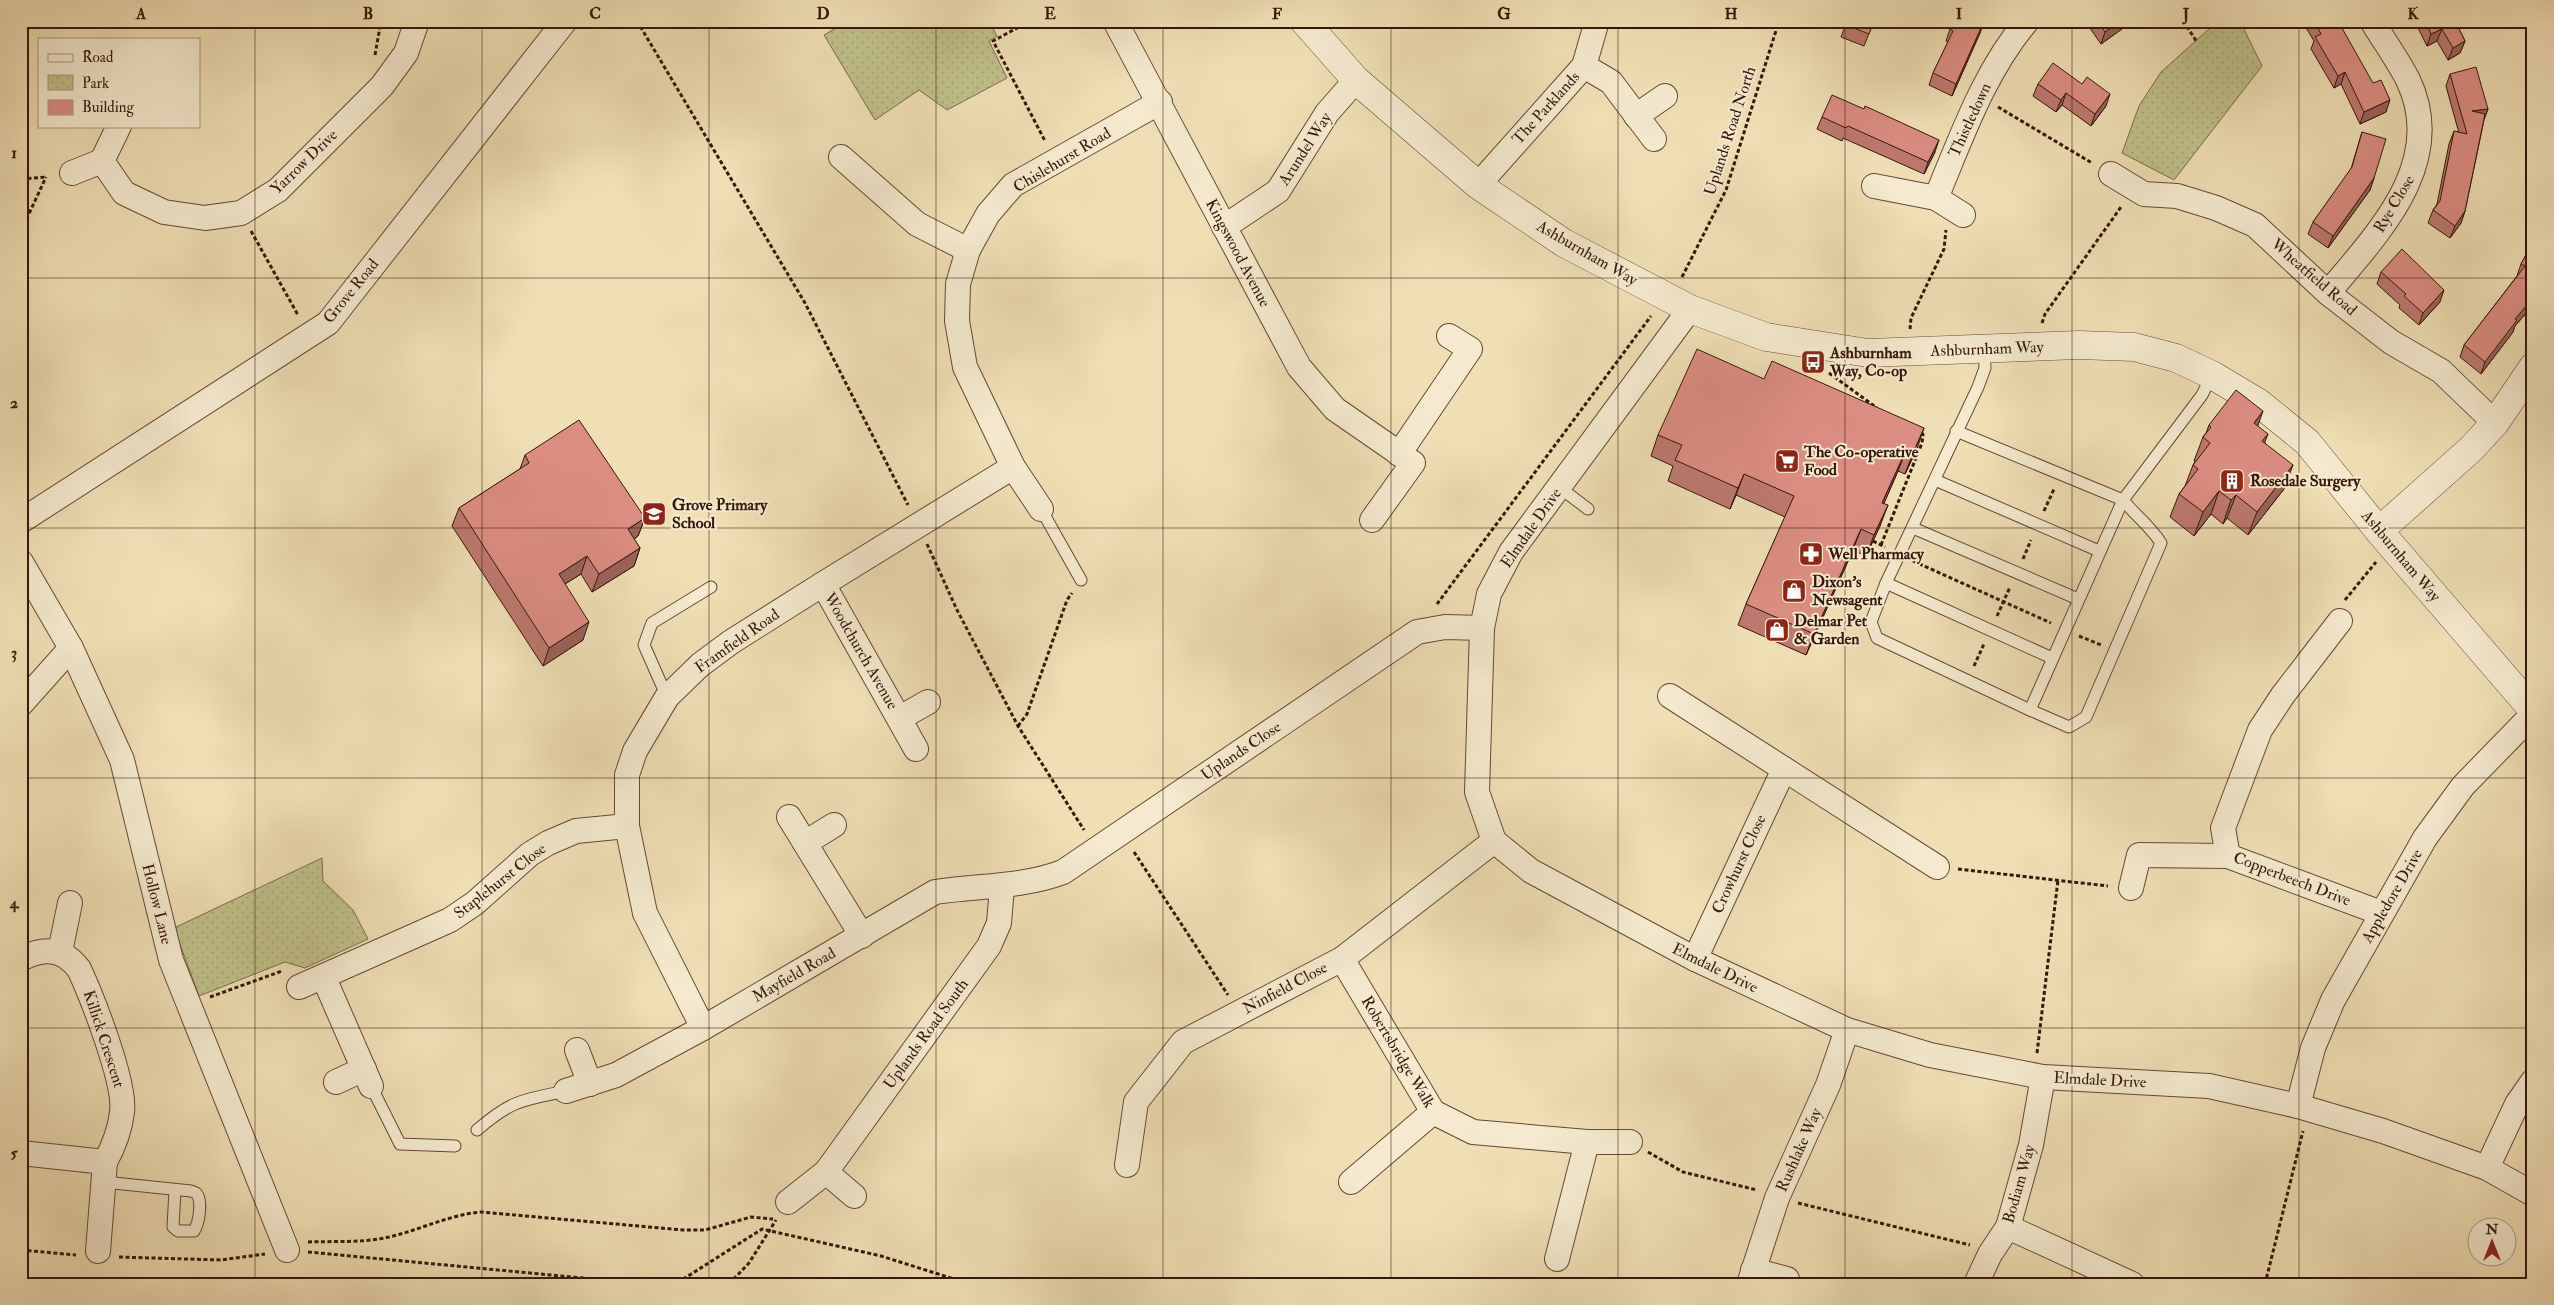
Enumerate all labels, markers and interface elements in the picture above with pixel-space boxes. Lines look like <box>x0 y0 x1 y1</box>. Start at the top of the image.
text: A <box>135 4 147 24</box>
text: B <box>363 4 373 24</box>
text: C <box>589 4 601 24</box>
text: D <box>816 4 830 24</box>
text: E <box>1044 4 1056 24</box>
text: F <box>1272 4 1282 24</box>
text: G <box>1497 4 1511 24</box>
text: H <box>1724 4 1738 24</box>
text: I <box>1956 4 1963 24</box>
text: J <box>2182 4 2190 25</box>
text: K <box>2407 4 2419 24</box>
legend <box>38 38 200 128</box>
text: Road <box>82 48 114 67</box>
street label: Uplands Road North <box>1700 63 1761 198</box>
street label: The Parklands <box>1508 67 1584 149</box>
text: Park <box>82 74 109 93</box>
street label: Thistledown <box>1944 80 1996 160</box>
text: Building <box>82 98 134 117</box>
street label: Arundel Way <box>1273 108 1337 190</box>
street label: Chislehurst Road <box>1009 123 1115 197</box>
street label: Yarrow Drive <box>266 125 342 199</box>
text: 1 <box>11 143 17 163</box>
street label: Rye Close <box>2369 171 2419 236</box>
street label: Kingswood Avenue <box>1201 195 1275 311</box>
street label: Ashburnham Way <box>1532 216 1642 290</box>
street label: Wheatfield Road <box>2266 234 2361 320</box>
street label: Grove Road <box>319 255 383 327</box>
street label: Ashburnham Way <box>1929 337 2045 361</box>
place label: Ashburnham Way, Co-op <box>1829 343 1912 382</box>
bus stop icon: Ashburnham Way, Co-op <box>1800 349 1826 375</box>
text: 2 <box>10 393 18 413</box>
place label: The Co-operative Food <box>1803 442 1919 480</box>
supermarket icon: The Co-operative Food <box>1774 448 1800 474</box>
building icon: Rosedale Surgery <box>2219 468 2245 494</box>
place label: Rosedale Surgery <box>2250 471 2361 492</box>
street label: Elmdale Drive <box>1496 484 1566 572</box>
place label: Grove Primary School <box>672 495 768 533</box>
school or university icon: Grove Primary School <box>641 501 667 527</box>
street label: Ashburnham Way <box>2356 505 2446 607</box>
pharmacy icon: Well Pharmacy <box>1798 541 1824 567</box>
place label: Well Pharmacy <box>1827 544 1925 565</box>
place label: Dixon's Newsagent <box>1811 572 1883 611</box>
shop icon: Dixon's Newsagent <box>1781 578 1807 604</box>
street label: Woodchurch Avenue <box>819 588 903 713</box>
street label: Framfield Road <box>691 604 783 678</box>
place label: Delmar Pet & Garden <box>1794 611 1868 649</box>
shop icon: Delmar Pet & Garden <box>1764 617 1790 643</box>
text: 3 <box>11 643 17 663</box>
street label: Uplands Close <box>1197 717 1286 786</box>
street label: Crowhurst Close <box>1707 811 1771 917</box>
street label: Staplehurst Close <box>450 839 551 924</box>
street label: Appledore Drive <box>2357 845 2428 948</box>
street label: Copperbeech Drive <box>2230 847 2354 912</box>
street label: Hollow Lane <box>137 862 177 947</box>
text: 4 <box>9 893 20 913</box>
street label: Elmdale Drive <box>1669 939 1762 998</box>
street label: Mayfield Road <box>749 943 839 1007</box>
street label: Ninfield Close <box>1239 957 1331 1019</box>
street label: Uplands Road South <box>879 974 974 1094</box>
street label: Killick Crescent <box>79 988 129 1090</box>
street label: Robertsbridge Walk <box>1357 992 1439 1112</box>
street label: Elmdale Drive <box>2053 1068 2147 1092</box>
street label: Rushlake Way <box>1772 1104 1827 1195</box>
street label: Bodiam Way <box>1998 1141 2040 1226</box>
text: 5 <box>10 1143 18 1163</box>
north arrow <box>2466 1218 2516 1268</box>
text: N <box>2485 1221 2499 1238</box>

